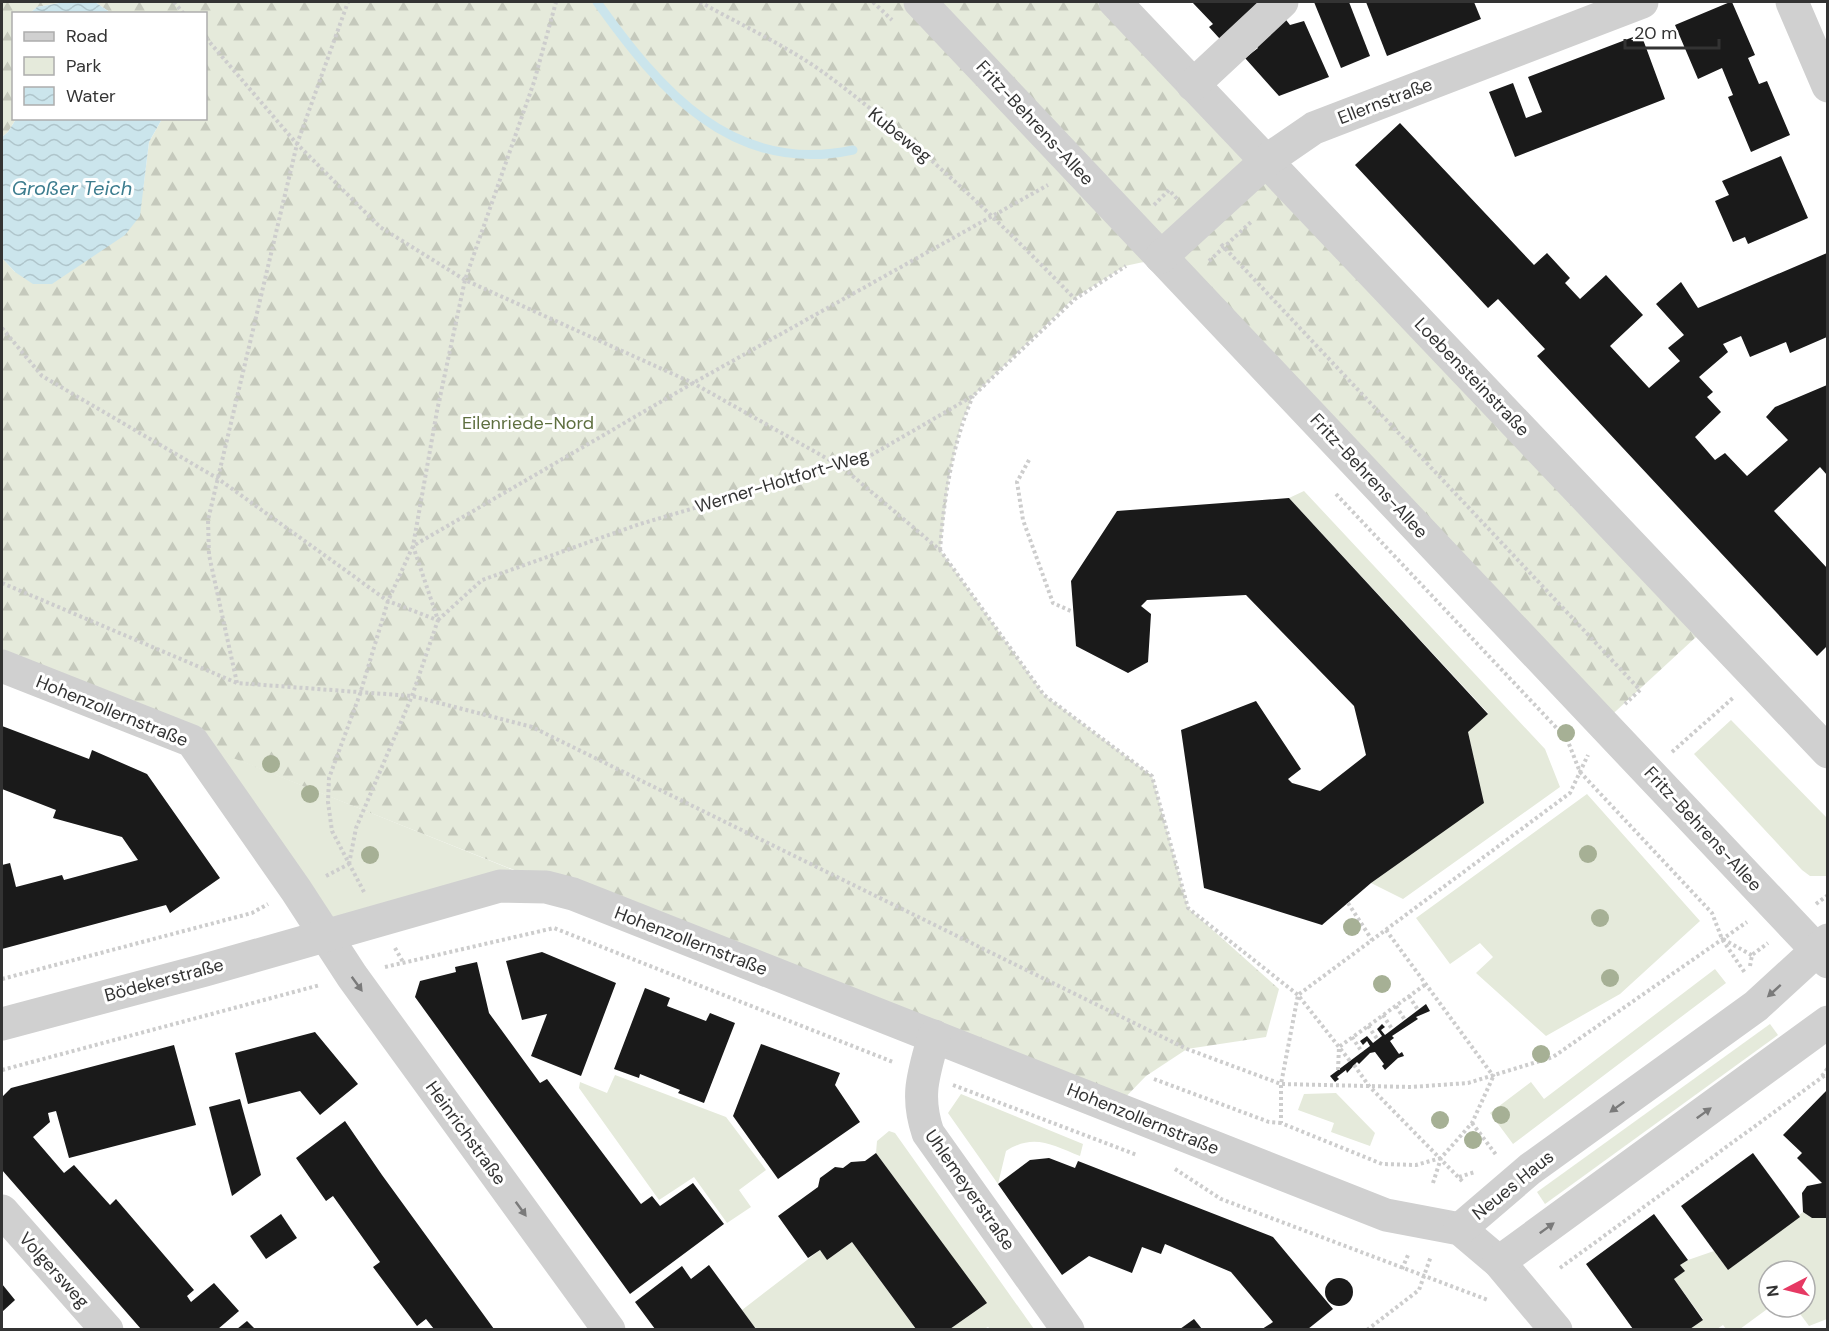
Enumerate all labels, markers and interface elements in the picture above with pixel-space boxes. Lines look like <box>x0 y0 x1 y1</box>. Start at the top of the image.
legend <box>12 12 207 120</box>
scale bar <box>1625 12 1720 50</box>
text: 20 m <box>1634 21 1677 45</box>
text: Road <box>66 24 108 48</box>
text: Park <box>66 54 102 78</box>
street label: Fritz-Behrens-Allee <box>971 55 1099 191</box>
street label: Ellernstraße <box>1334 72 1436 130</box>
text: Water <box>66 84 116 108</box>
street label: Kubeweg <box>863 102 937 168</box>
water label: Großer Teich <box>12 175 132 201</box>
street label: Loebensteinstraße <box>1409 312 1535 442</box>
street label: Fritz-Behrens-Allee <box>1305 408 1433 544</box>
park label: Eilenriede-Nord <box>462 411 594 435</box>
street label: Werner-Holtfort-Weg <box>692 443 872 519</box>
street label: Hohenzollernstraße <box>32 670 192 752</box>
street label: Fritz-Behrens-Allee <box>1639 761 1767 897</box>
street label: Hohenzollernstraße <box>611 901 771 981</box>
street label: Bödekerstraße <box>102 953 226 1007</box>
one-way arrow <box>351 975 363 991</box>
one-way arrow <box>1766 984 1781 998</box>
street label: Heinrichstraße <box>420 1076 512 1190</box>
street label: Hohenzollernstraße <box>1063 1078 1223 1160</box>
one-way arrow <box>1609 1100 1624 1112</box>
one-way arrow <box>1697 1107 1712 1119</box>
street label: Uhlemeyerstraße <box>919 1125 1021 1255</box>
street label: Neues Haus <box>1467 1145 1559 1225</box>
one-way arrow <box>515 1202 527 1217</box>
one-way arrow <box>1539 1222 1554 1234</box>
street label: Volgersweg <box>13 1227 95 1313</box>
north arrow <box>1757 1259 1817 1319</box>
text: N <box>1761 1284 1784 1298</box>

